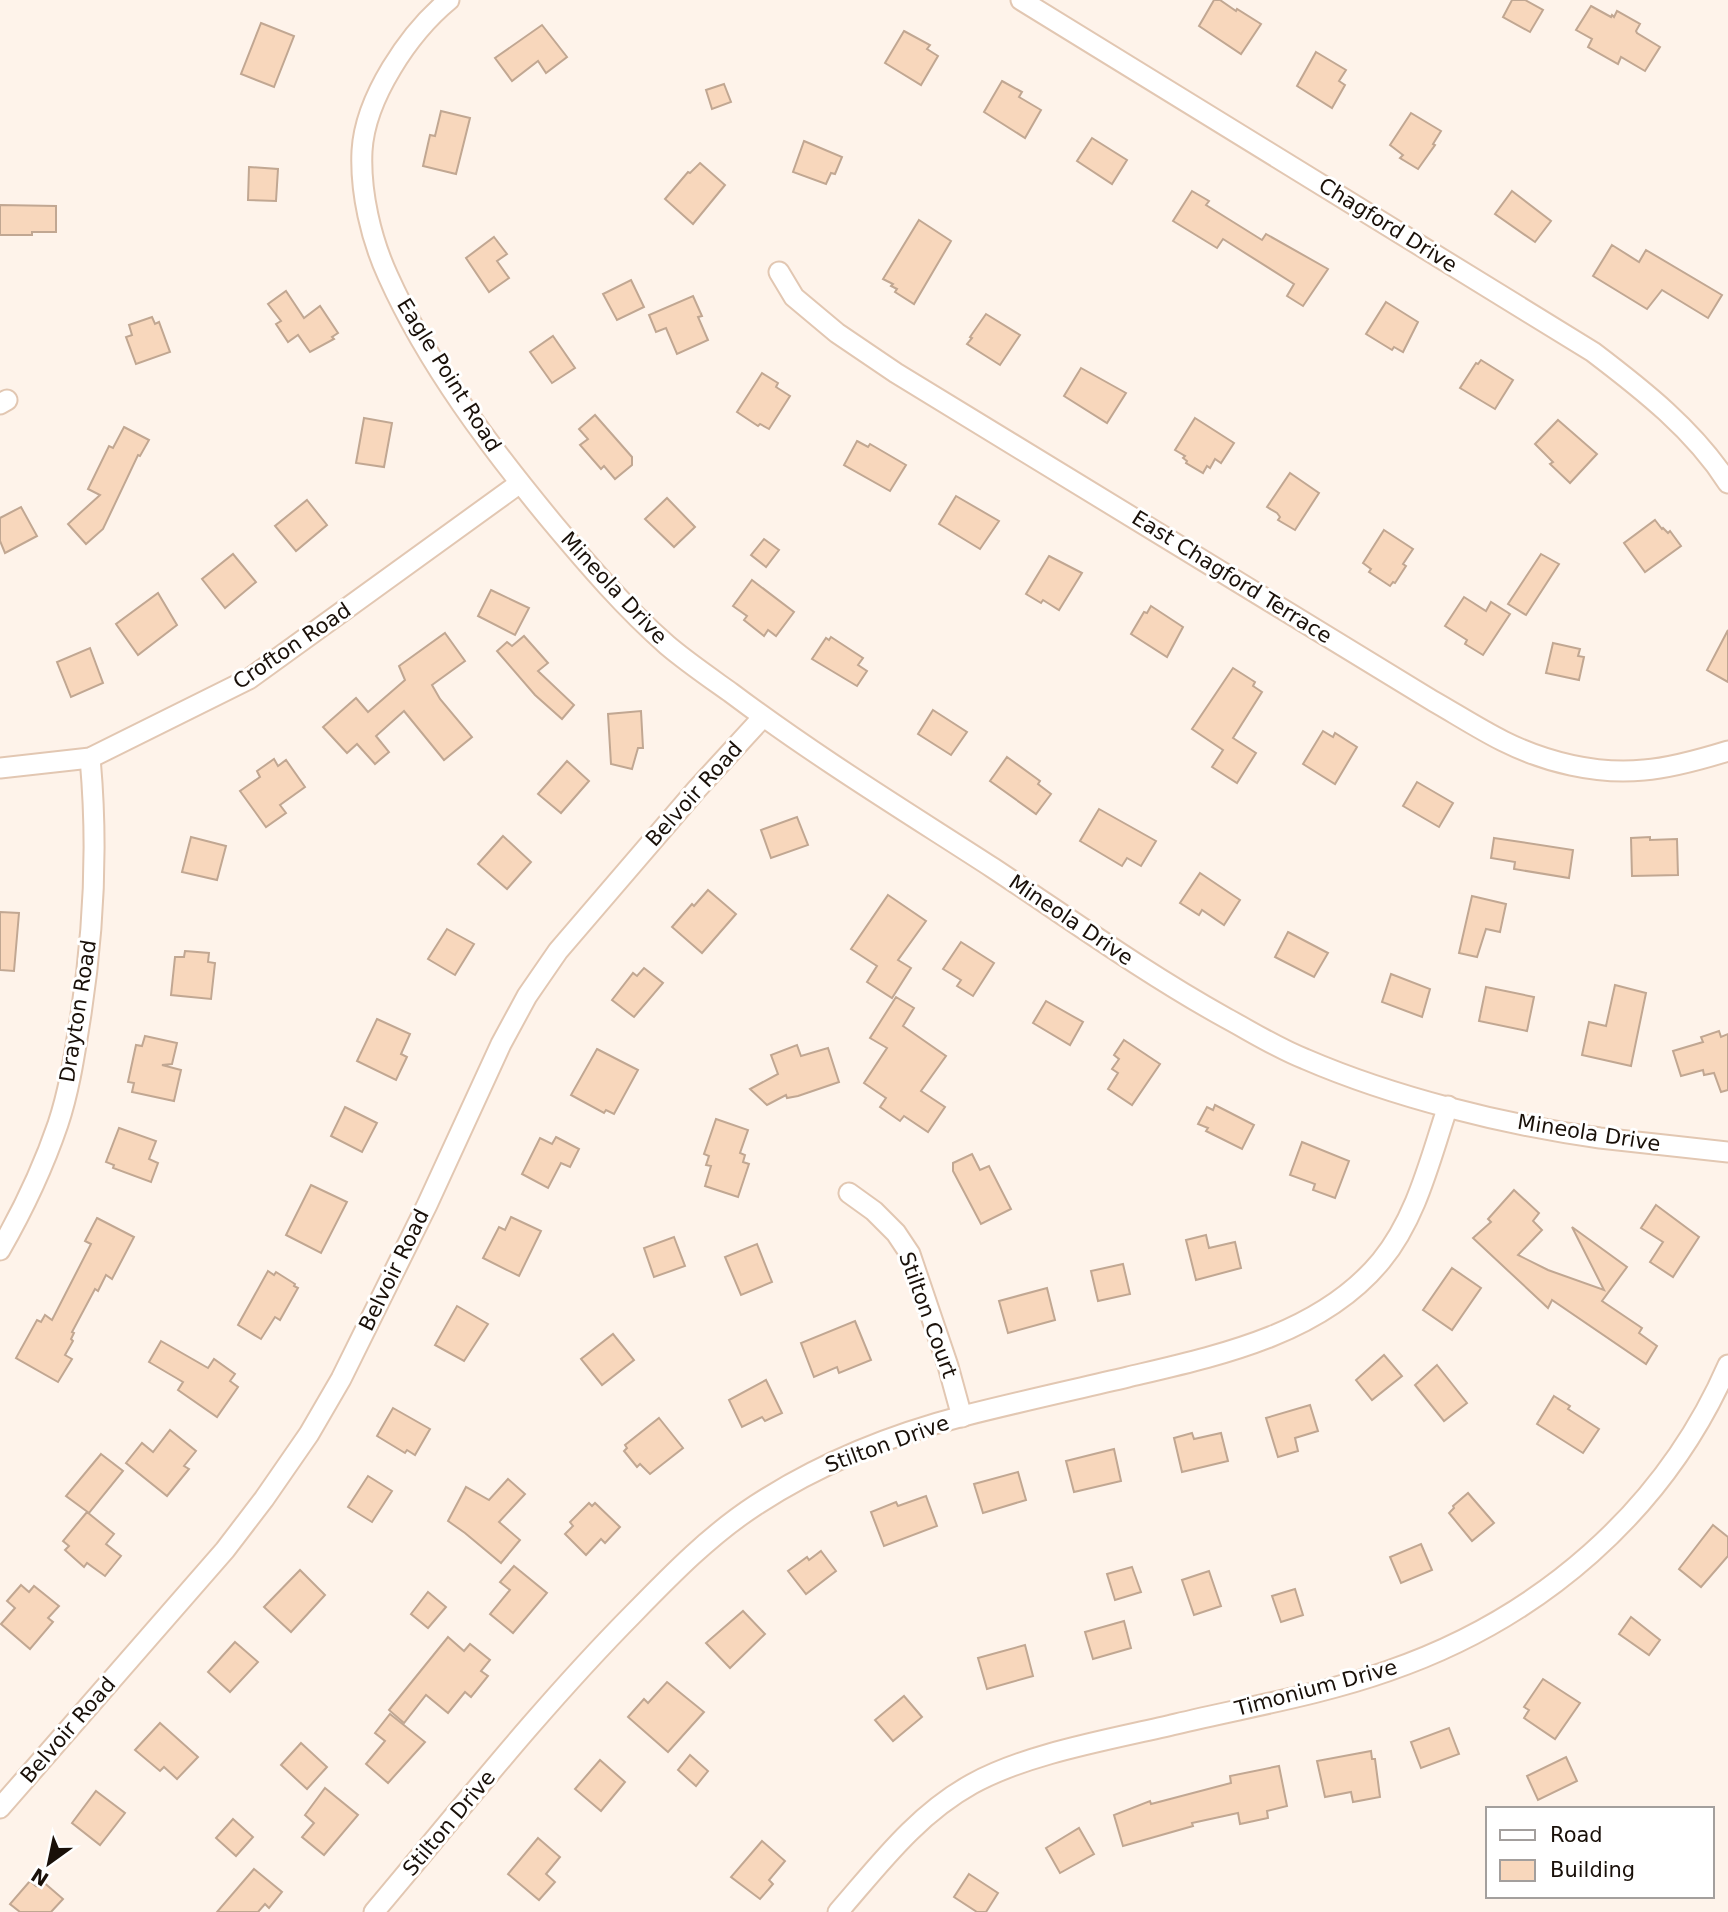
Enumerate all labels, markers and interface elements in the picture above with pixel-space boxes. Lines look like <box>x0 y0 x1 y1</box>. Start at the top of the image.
street label: Chagford Drive <box>1314 173 1462 277</box>
street label: Eagle Point Road <box>392 294 506 456</box>
street label: East Chagford Terrace <box>1128 506 1336 648</box>
street label: Mineola Drive <box>556 527 672 649</box>
street label: Crofton Road <box>229 598 355 694</box>
street label: Belvoir Road <box>641 737 747 851</box>
street label: Mineola Drive <box>1004 870 1138 970</box>
street label: Drayton Road <box>55 938 101 1084</box>
street label: Mineola Drive <box>1516 1110 1662 1156</box>
street label: Belvoir Road <box>354 1205 434 1335</box>
street label: Stilton Court <box>894 1249 962 1381</box>
street label: Stilton Drive <box>822 1410 952 1478</box>
street label: Timonium Drive <box>1231 1655 1400 1721</box>
street label: Belvoir Road <box>16 1672 120 1788</box>
street label: Stilton Drive <box>398 1765 500 1881</box>
legend <box>1486 1807 1714 1898</box>
text: Road <box>1550 1823 1603 1847</box>
north arrow <box>14 1828 84 1898</box>
text: Building <box>1550 1858 1635 1882</box>
text: N <box>27 1864 52 1891</box>

